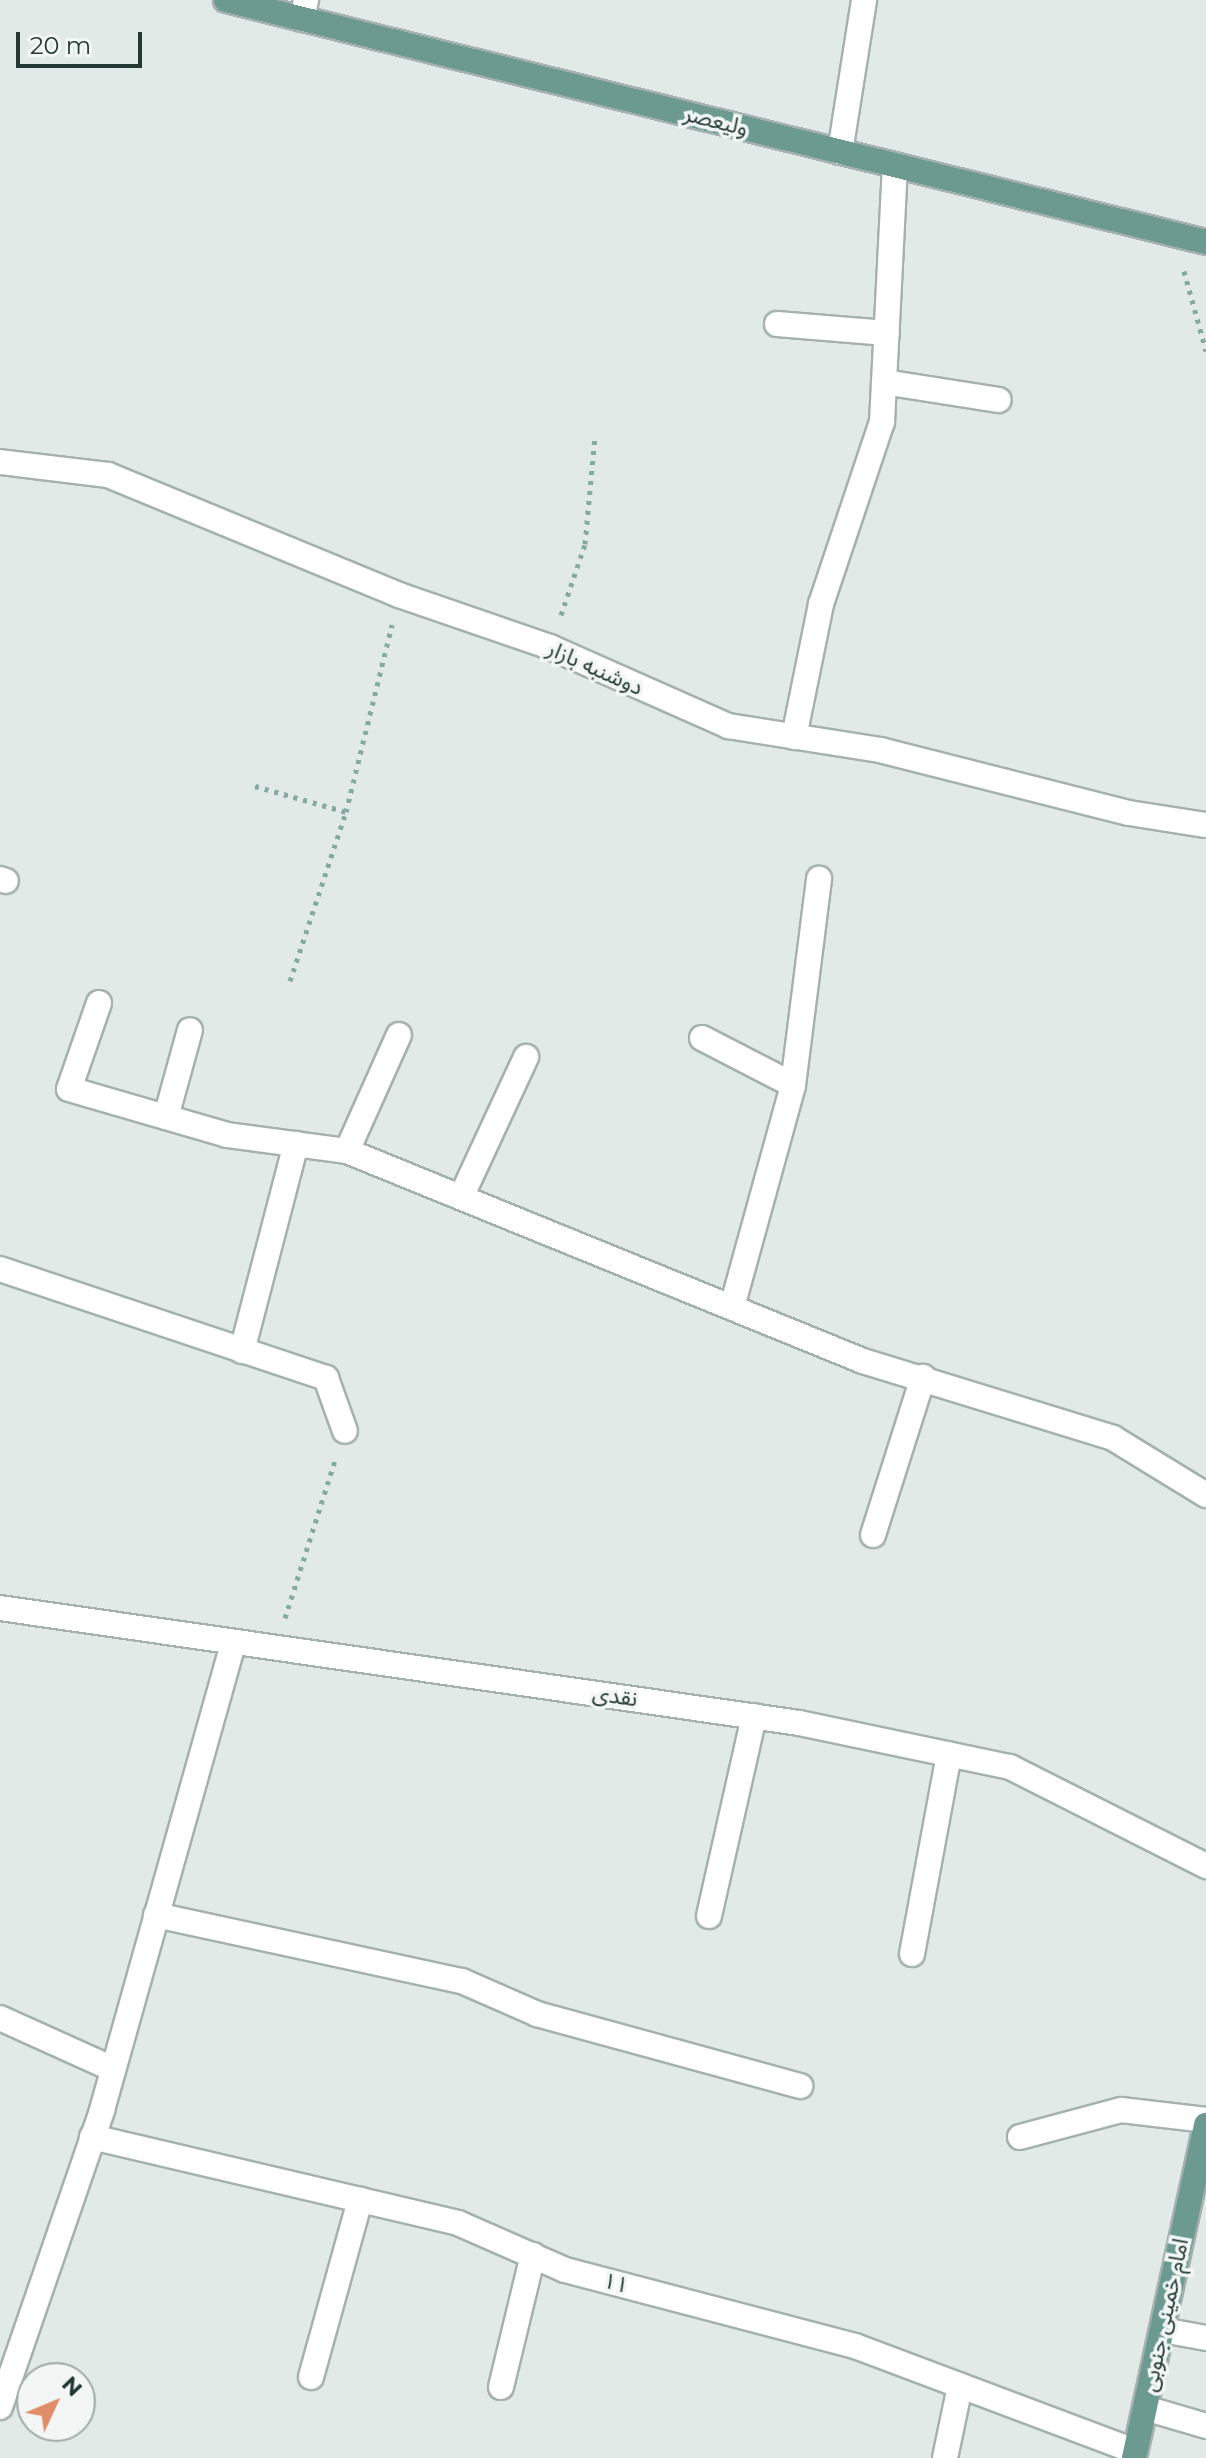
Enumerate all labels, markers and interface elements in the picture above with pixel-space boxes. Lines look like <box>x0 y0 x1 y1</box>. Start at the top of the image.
scale bar <box>20 16 146 66</box>
text: 20 m <box>30 31 91 60</box>
street label: ولیعصر <box>681 100 751 142</box>
street label: دوشنبه بازار <box>543 635 647 701</box>
street label: نقدی <box>591 1680 639 1712</box>
street label: امام خمینی جنوبی <box>1136 2236 1194 2394</box>
street label: ۱۱ <box>600 2267 632 2299</box>
north arrow <box>16 2362 96 2442</box>
text: N <box>56 2371 88 2402</box>

